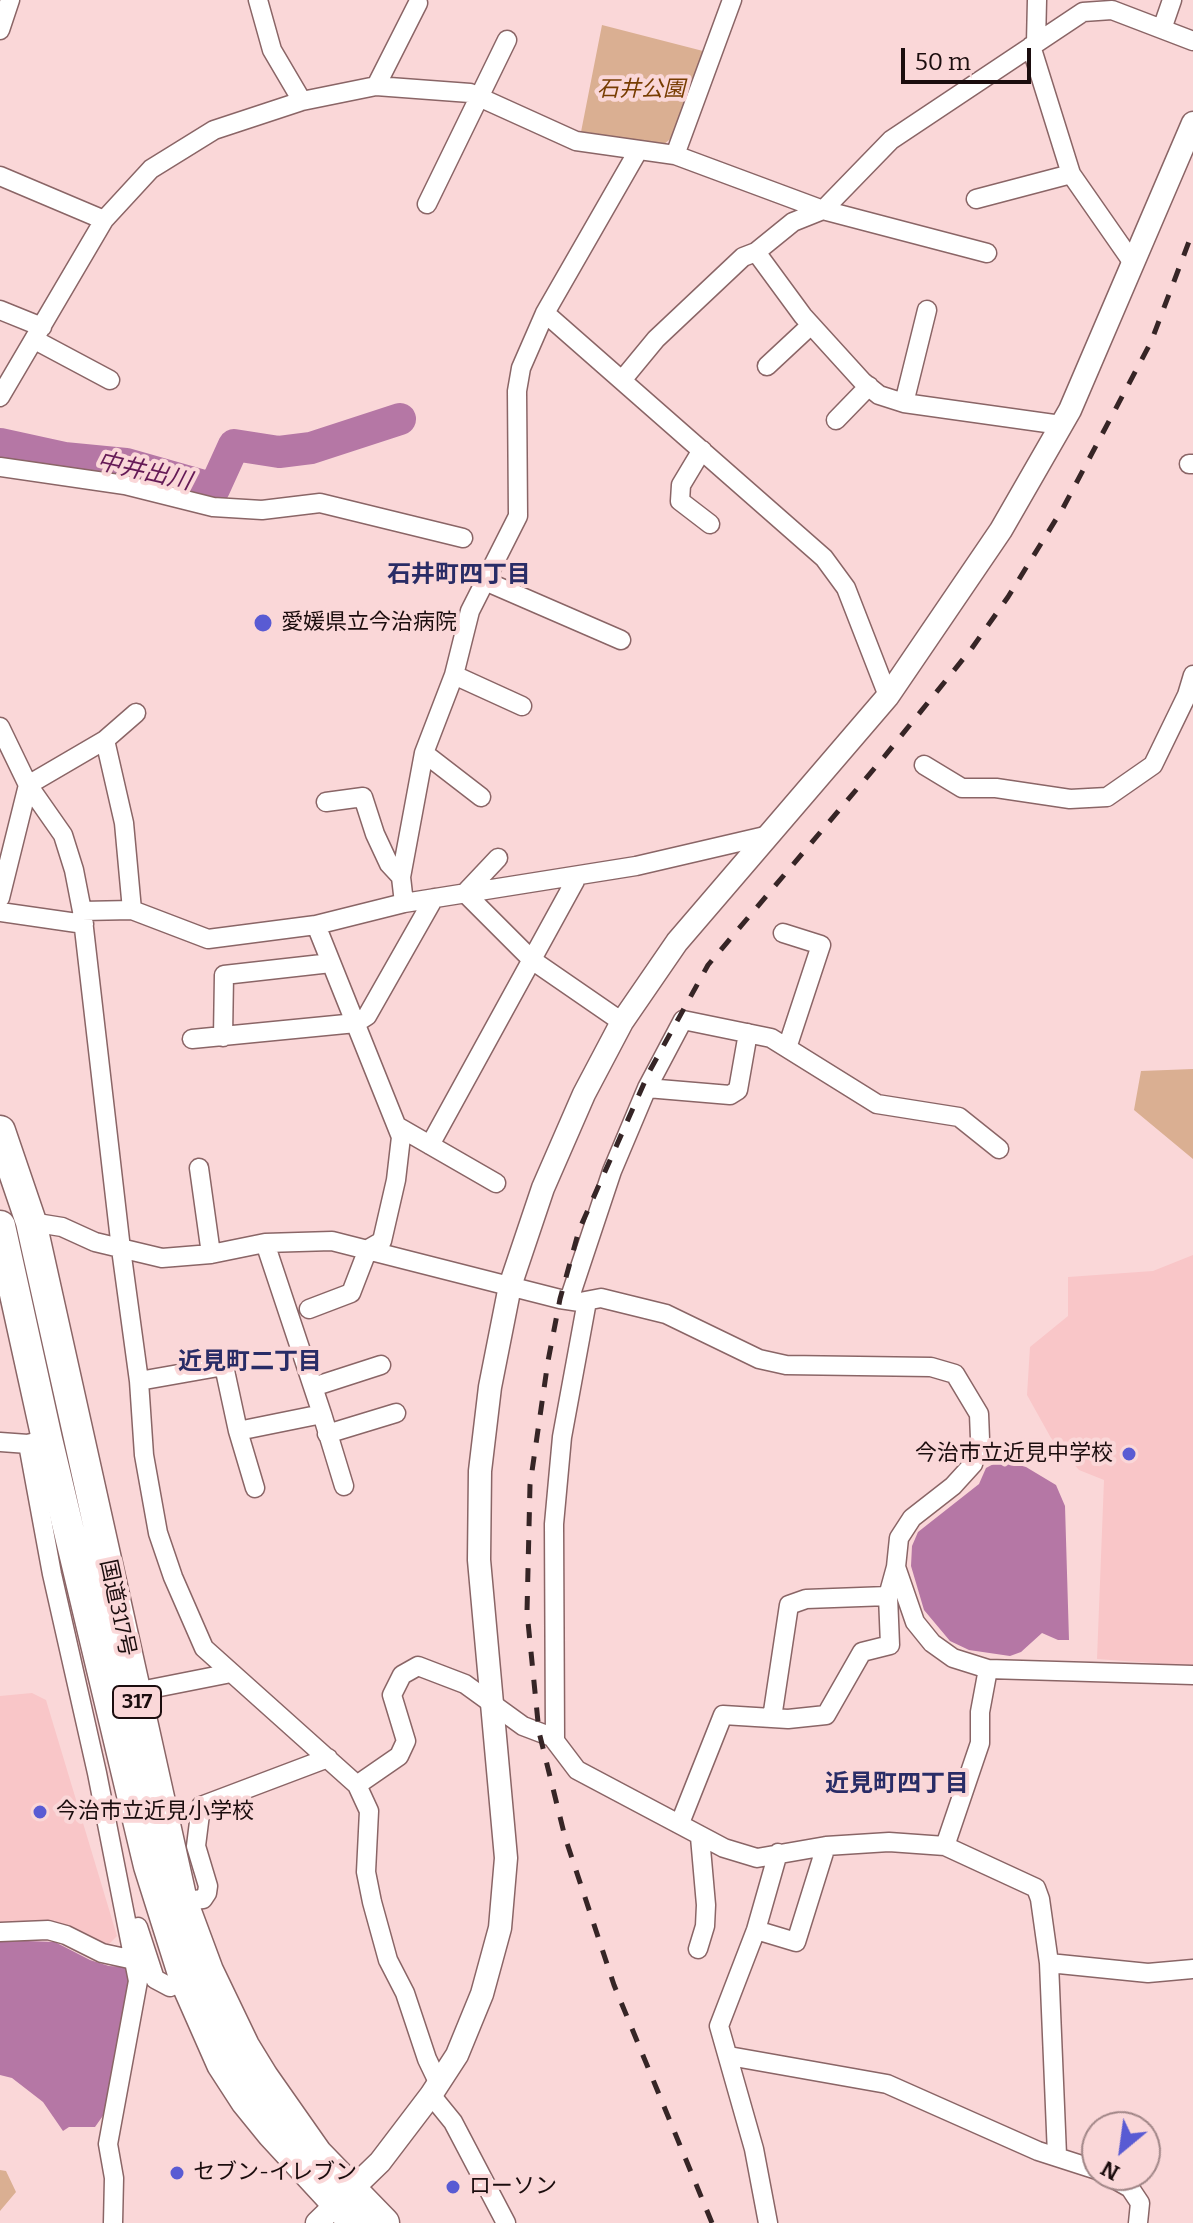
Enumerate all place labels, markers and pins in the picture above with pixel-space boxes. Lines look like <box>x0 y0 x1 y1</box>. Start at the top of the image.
place label: 愛媛県立今治病院 <box>281 610 457 636</box>
marker: 愛媛県立今治病院 <box>252 612 274 634</box>
place label: 今治市立近見中学校 <box>915 1441 1113 1467</box>
marker: 今治市立近見中学校 <box>1120 1445 1138 1463</box>
place label: 今治市立近見小学校 <box>56 1799 254 1825</box>
marker: 今治市立近見小学校 <box>31 1803 49 1821</box>
place label: セブン-イレブン <box>193 2160 357 2186</box>
marker: セブン-イレブン <box>168 2164 186 2182</box>
place label: ローソン <box>469 2174 557 2200</box>
marker: ローソン <box>444 2178 462 2196</box>

